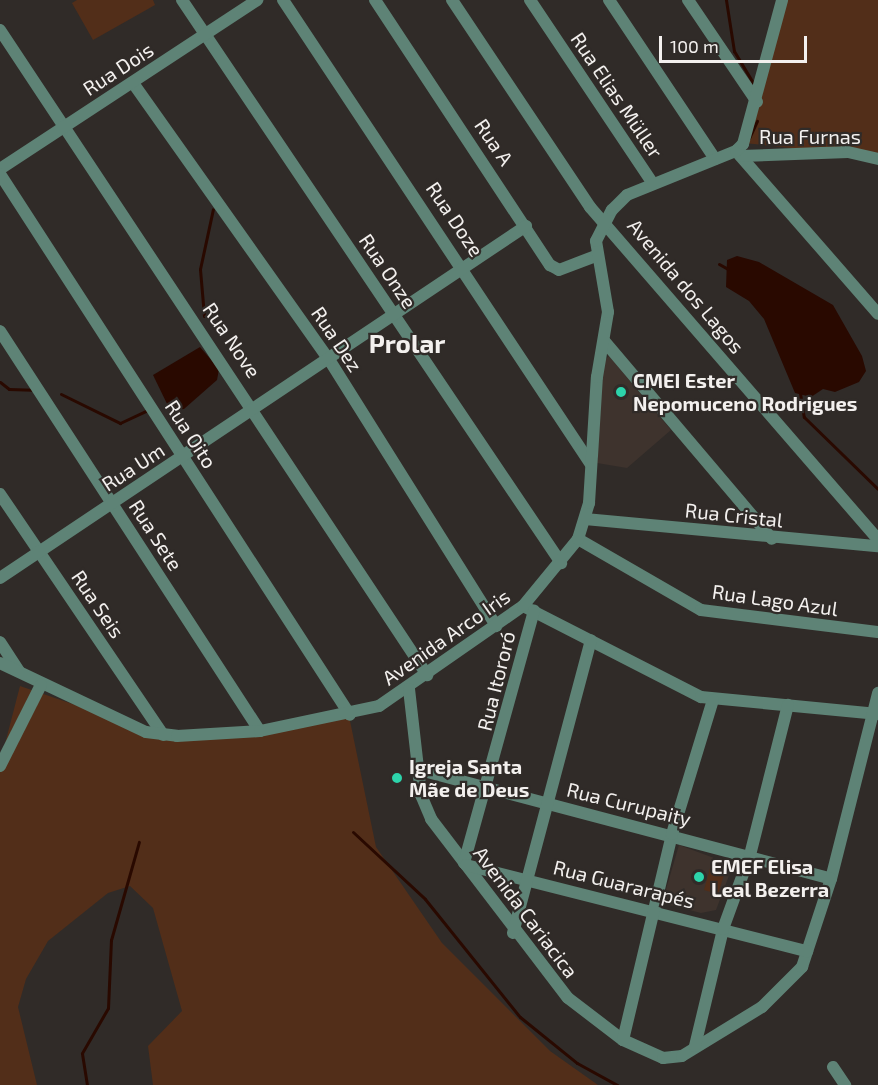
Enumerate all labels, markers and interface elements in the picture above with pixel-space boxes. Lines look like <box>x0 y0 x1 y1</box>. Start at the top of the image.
scale bar <box>662 24 810 62</box>
street label: Rua Elias Müller <box>566 28 668 162</box>
text: 100 m <box>670 35 719 57</box>
street label: Rua Dois <box>78 37 158 101</box>
street label: Rua A <box>470 114 518 170</box>
street label: Rua Furnas <box>759 124 861 148</box>
street label: Rua Doze <box>421 177 489 261</box>
street label: Avenida dos Lagos <box>623 214 749 358</box>
street label: Rua Onze <box>354 229 422 313</box>
street label: Rua Nove <box>198 298 266 382</box>
street label: Rua Dez <box>307 302 367 376</box>
district label: Prolar <box>369 327 445 359</box>
place label: CMEI Ester Nepomuceno Rodrigues <box>633 368 857 415</box>
marker: CMEI Ester Nepomuceno Rodrigues <box>614 385 628 399</box>
street label: Rua Oito <box>160 395 222 473</box>
street label: Rua Um <box>97 438 169 496</box>
street label: Rua Sete <box>124 495 188 575</box>
street label: Rua Cristal <box>684 498 784 532</box>
street label: Rua Seis <box>67 566 129 642</box>
street label: Rua Lago Azul <box>710 579 840 621</box>
street label: Avenida Arco Iris <box>377 584 515 690</box>
street label: Rua Itororó <box>472 629 520 733</box>
place label: Igreja Santa Mãe de Deus <box>409 754 529 801</box>
marker: Igreja Santa Mãe de Deus <box>390 771 404 785</box>
street label: Rua Curupaity <box>564 777 694 831</box>
street label: Avenida Cariacica <box>469 841 583 983</box>
place label: EMEF Elisa Leal Bezerra <box>711 854 830 901</box>
street label: Rua Guararapés <box>551 855 697 913</box>
marker: EMEF Elisa Leal Bezerra <box>692 870 706 884</box>

